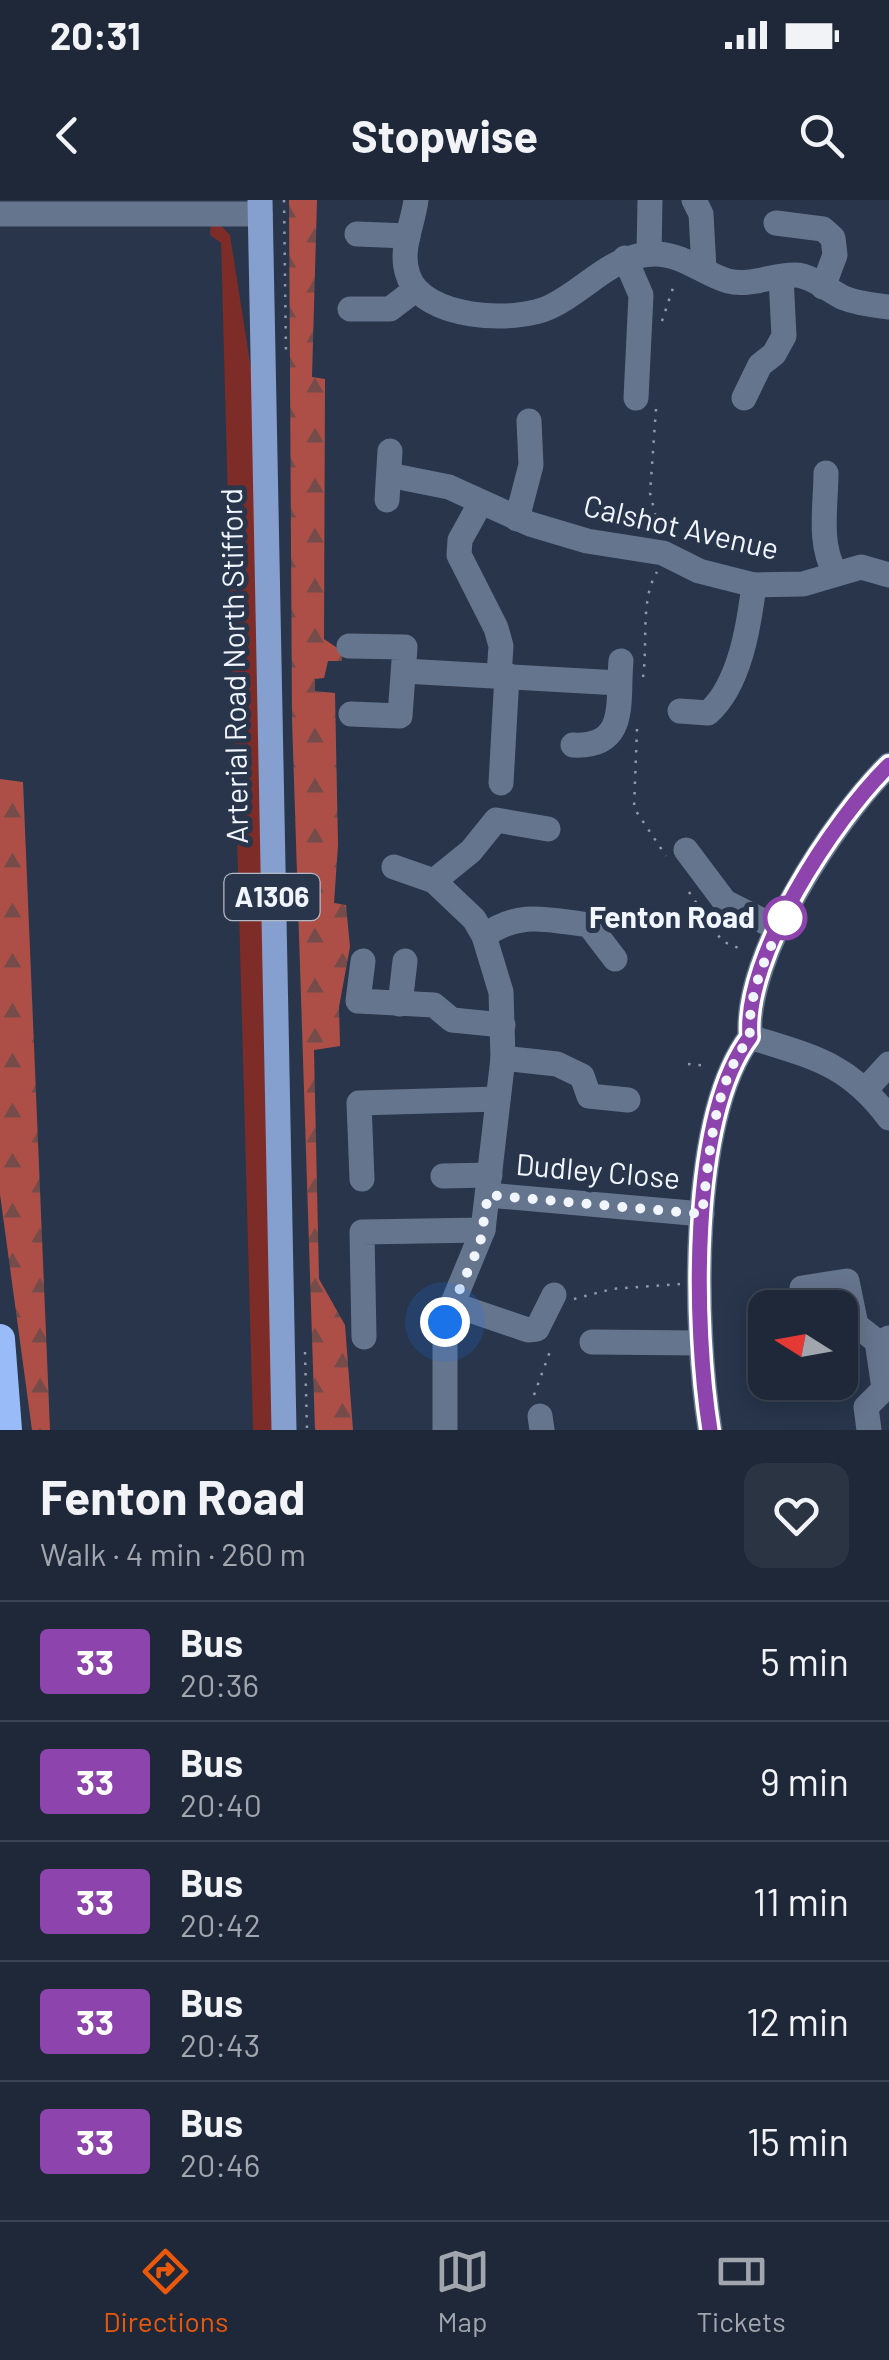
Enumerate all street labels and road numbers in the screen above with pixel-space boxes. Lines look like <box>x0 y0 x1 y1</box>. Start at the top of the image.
street label: Calshot Avenue <box>580 486 782 566</box>
street label: Arterial Road North Stifford <box>212 488 254 844</box>
road number: A1306 <box>224 874 320 920</box>
street label: Dudley Close <box>515 1145 682 1195</box>

